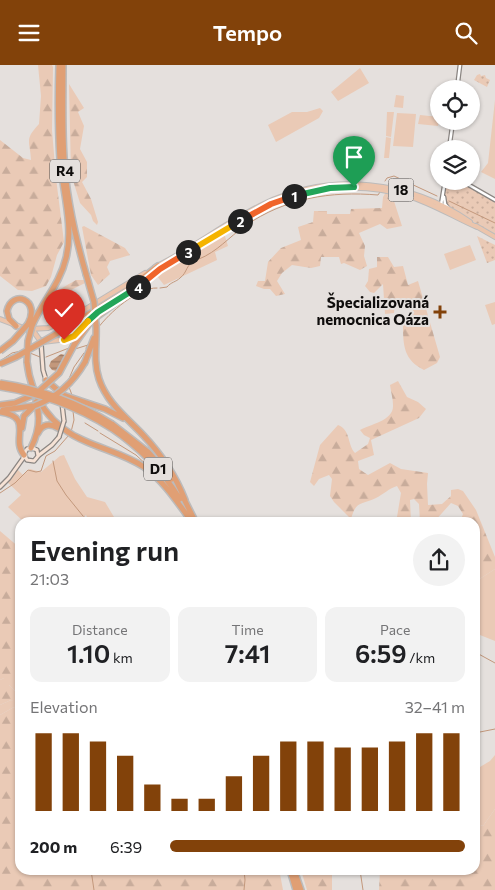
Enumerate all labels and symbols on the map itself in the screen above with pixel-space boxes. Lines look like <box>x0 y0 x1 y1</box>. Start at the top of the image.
pin <box>333 136 375 187</box>
road number: R4 <box>50 159 80 183</box>
road number: 18 <box>388 179 414 201</box>
pin: 1 <box>282 183 306 209</box>
pin: 2 <box>228 209 252 233</box>
pin: 3 <box>176 239 200 265</box>
pin: 4 <box>126 275 150 299</box>
pin <box>43 289 85 340</box>
place label: Špecializovaná nemocnica Oáza <box>317 292 429 328</box>
marker: Špecializovaná nemocnica Oáza <box>433 305 447 319</box>
road number: D1 <box>144 457 172 481</box>

